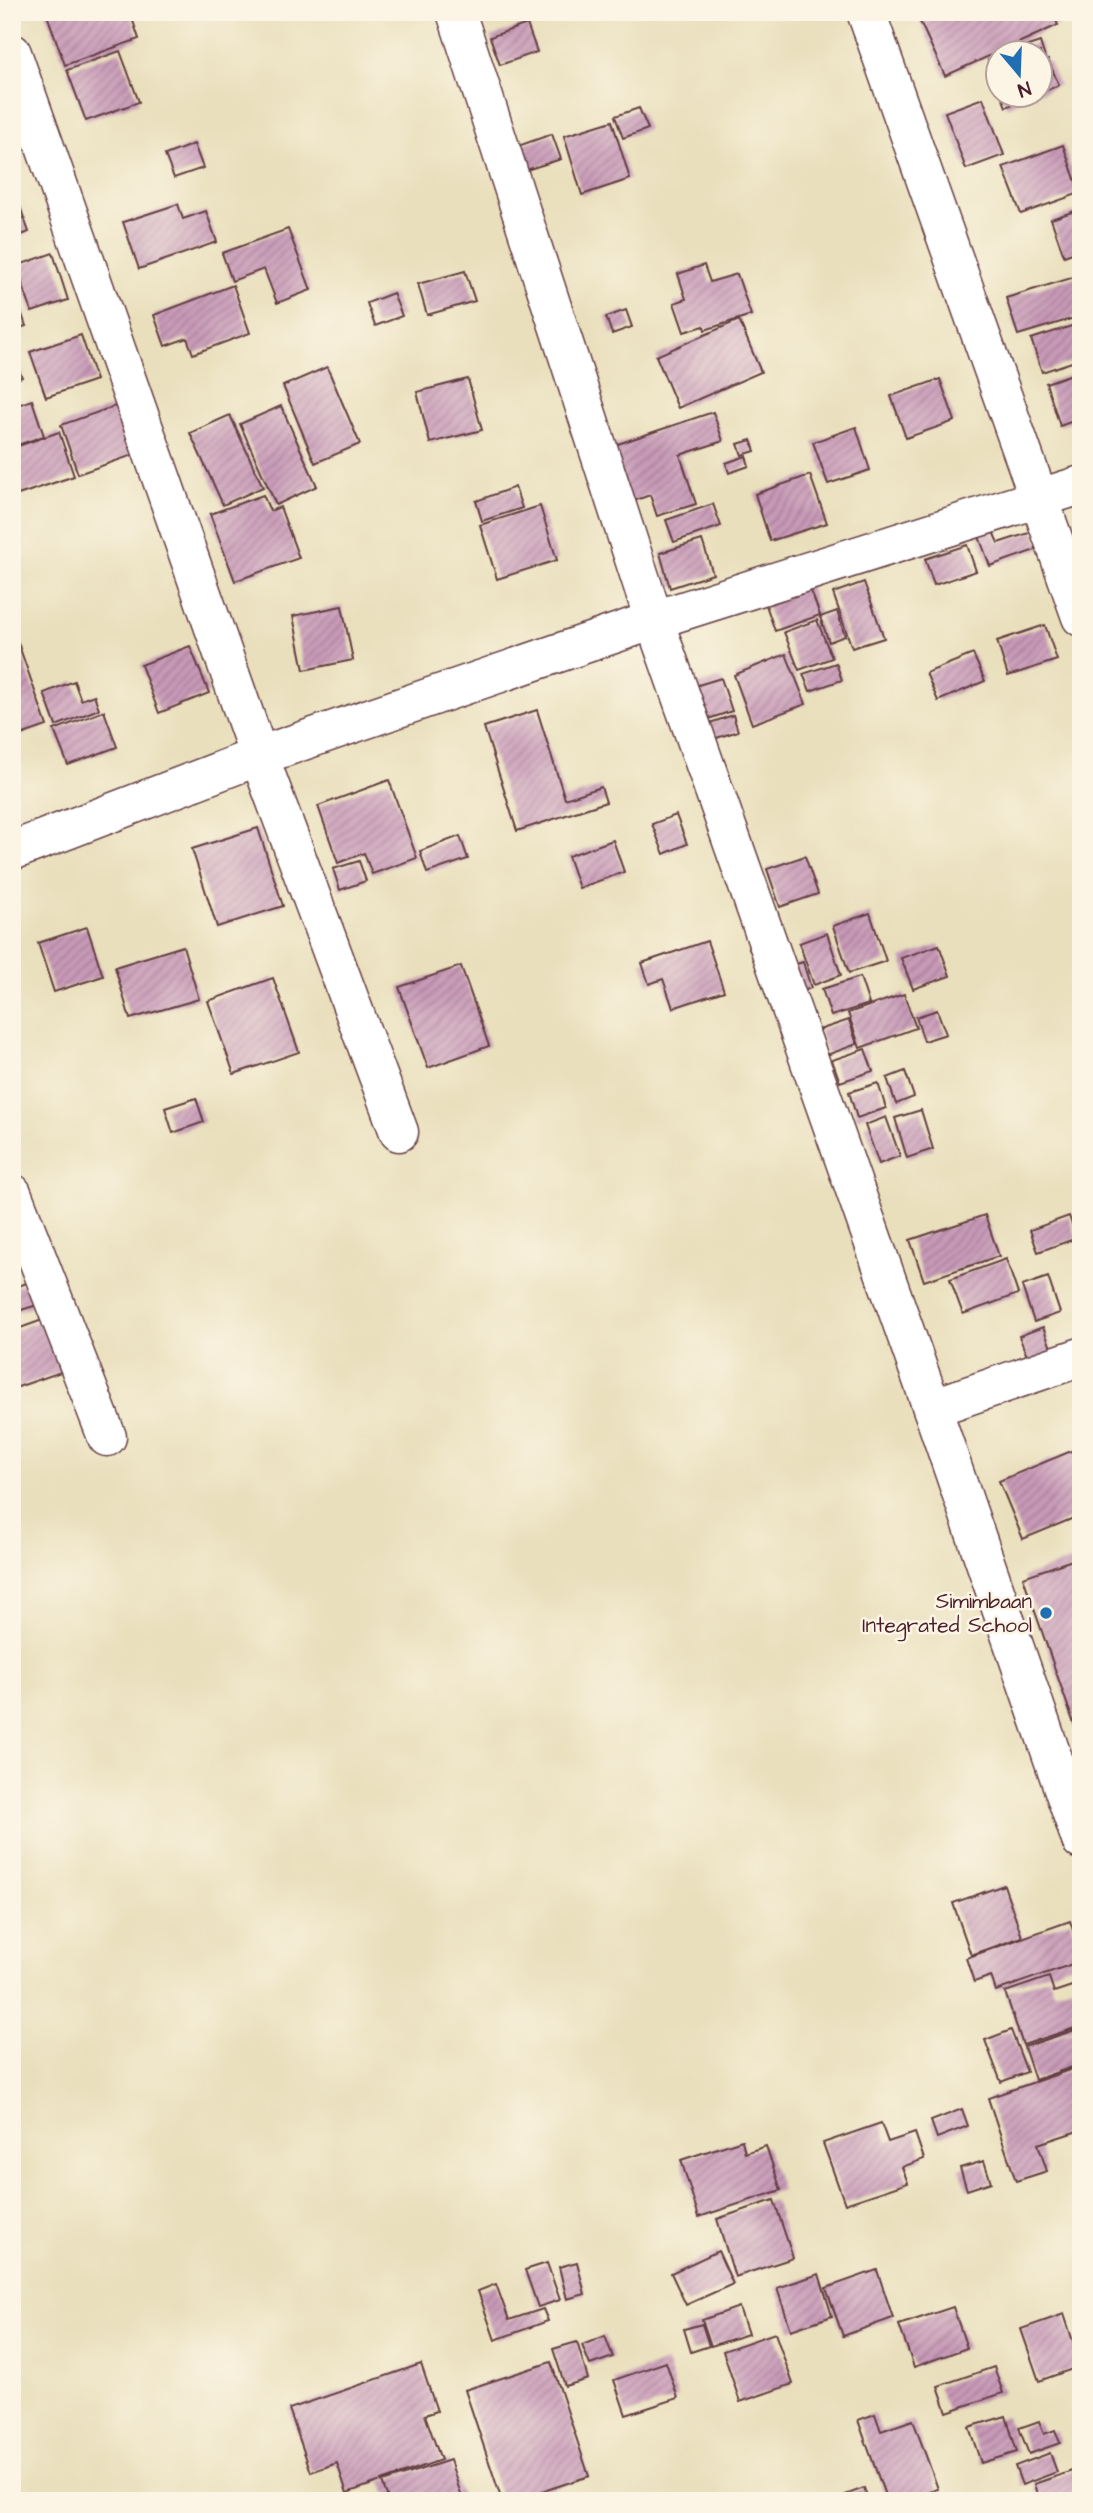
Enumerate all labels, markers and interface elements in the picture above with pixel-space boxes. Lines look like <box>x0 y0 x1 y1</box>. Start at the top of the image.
north arrow <box>984 38 1054 108</box>
text: N <box>1014 74 1034 103</box>
place label: Simimbaan Integrated School <box>862 1587 1032 1642</box>
marker: Simimbaan Integrated School <box>1038 1605 1054 1621</box>

